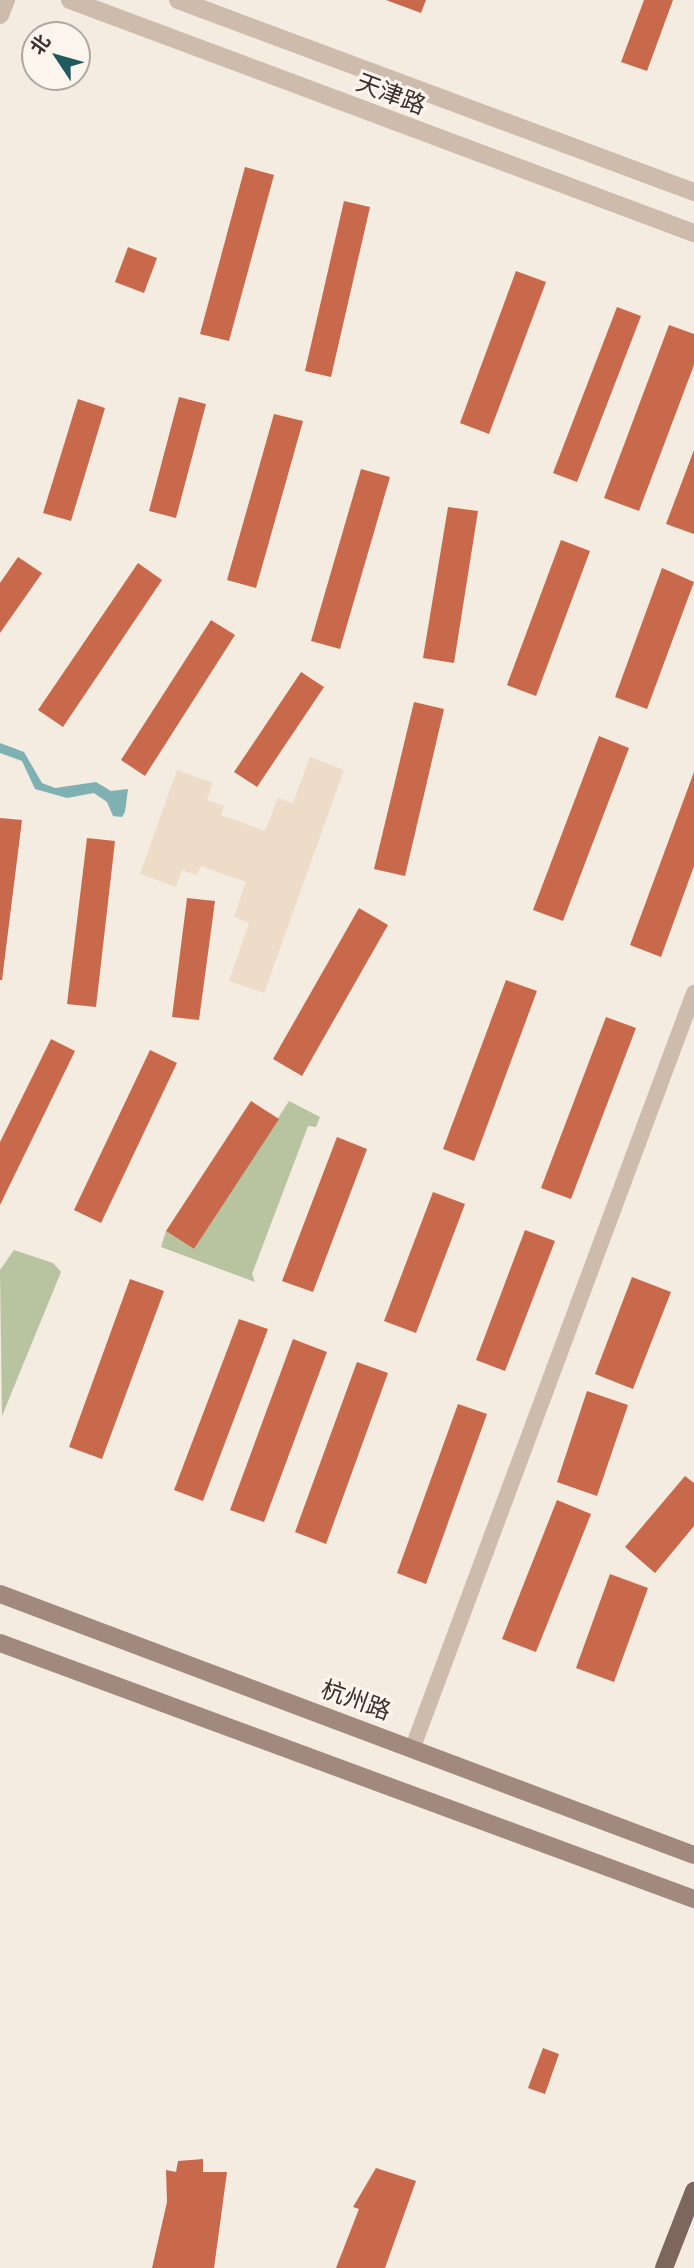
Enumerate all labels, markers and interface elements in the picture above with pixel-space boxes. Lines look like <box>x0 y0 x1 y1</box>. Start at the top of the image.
north arrow <box>21 21 91 91</box>
text: 北 <box>25 30 56 60</box>
street label: 天津路 <box>352 68 430 120</box>
street label: 杭州路 <box>317 1674 395 1726</box>

